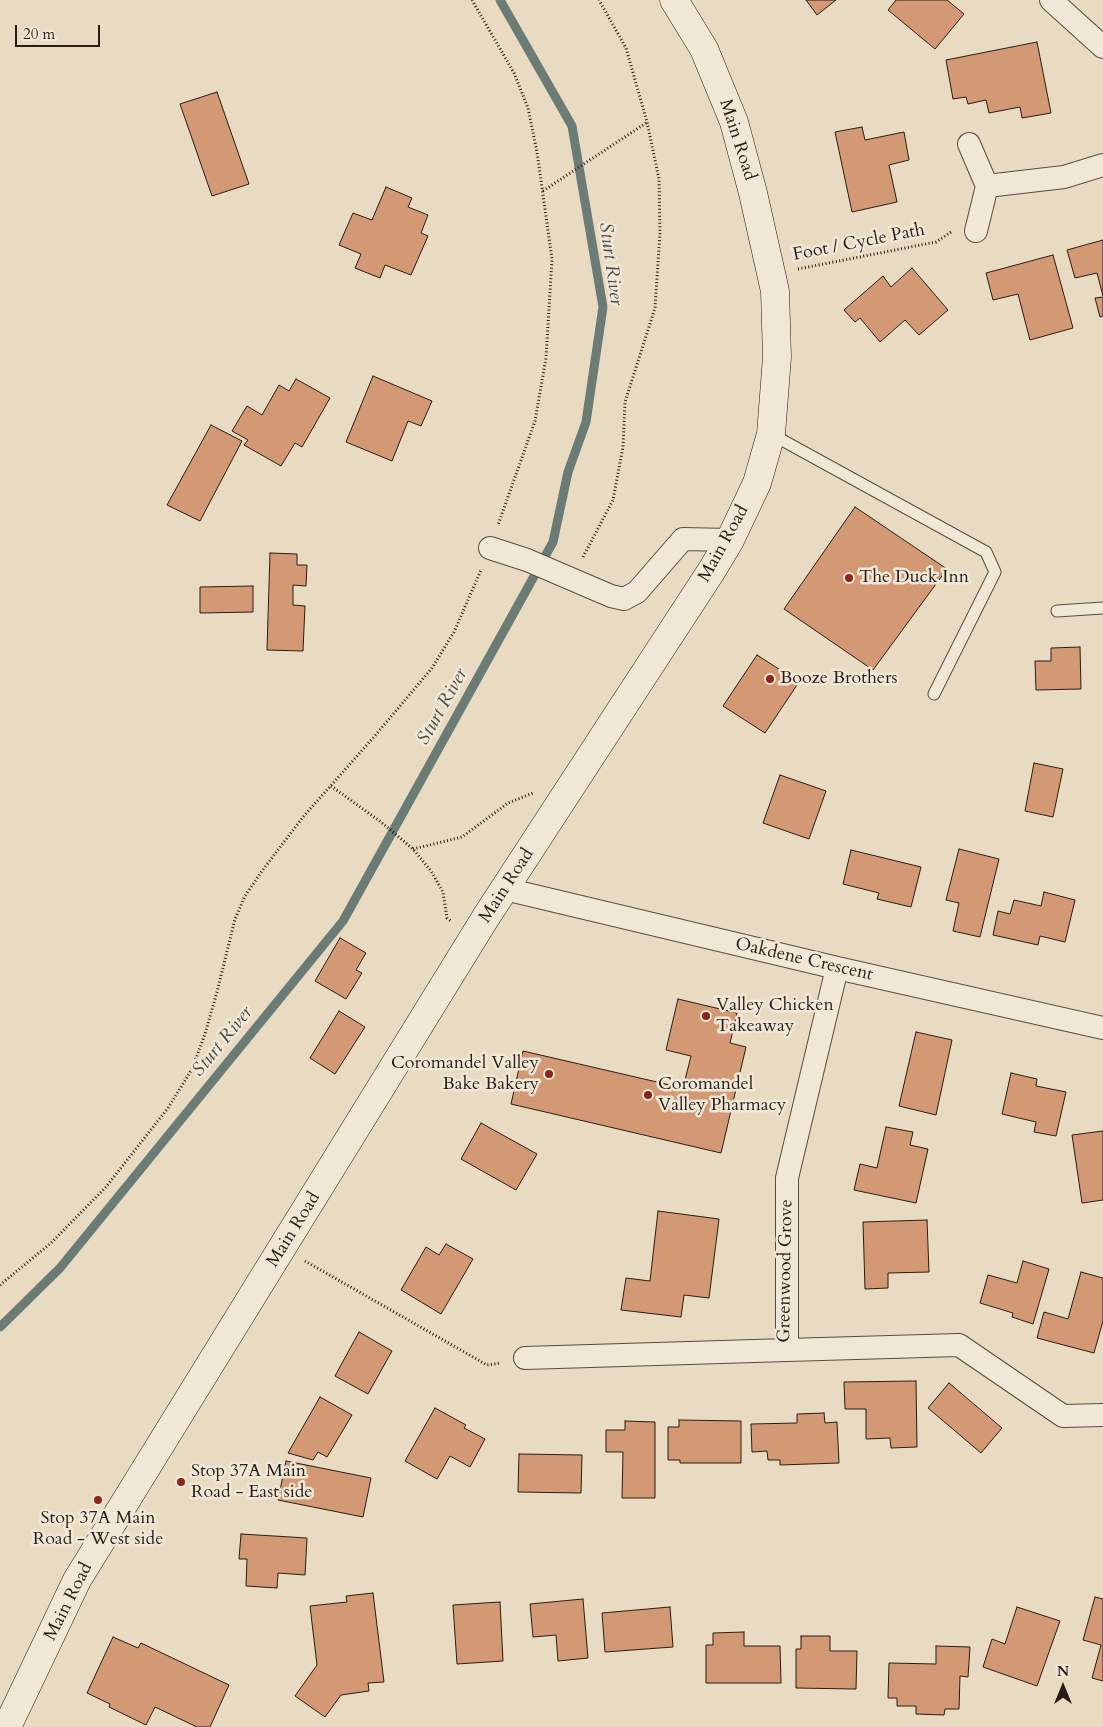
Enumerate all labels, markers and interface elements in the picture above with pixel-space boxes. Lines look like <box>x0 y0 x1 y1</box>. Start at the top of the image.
scale bar <box>18 15 102 47</box>
text: 20 m <box>23 24 55 44</box>
street label: Main Road <box>714 97 760 183</box>
street label: Foot / Cycle Path <box>791 220 927 266</box>
water label: Sturt River <box>593 221 627 307</box>
street label: Main Road <box>694 502 754 586</box>
place label: The Duck Inn <box>859 567 969 589</box>
marker: The Duck Inn <box>843 572 855 584</box>
water label: Sturt River <box>413 665 473 749</box>
place label: Booze Brothers <box>780 668 898 690</box>
marker: Booze Brothers <box>764 673 776 685</box>
street label: Main Road <box>475 845 539 927</box>
street label: Oakdene Crescent <box>733 934 875 986</box>
place label: Valley Chicken Takeaway <box>716 995 834 1038</box>
water label: Sturt River <box>188 1002 258 1082</box>
marker: Valley Chicken Takeaway <box>700 1010 712 1022</box>
place label: Coromandel Valley Bake Bakery <box>391 1053 539 1096</box>
marker: Coromandel Valley Bake Bakery <box>543 1068 555 1080</box>
place label: Coromandel Valley Pharmacy <box>658 1074 786 1116</box>
marker: Coromandel Valley Pharmacy <box>642 1089 654 1101</box>
street label: Main Road <box>262 1188 326 1272</box>
street label: Greenwood Grove <box>774 1199 798 1343</box>
place label: Stop 37A Main Road - East side <box>191 1461 313 1504</box>
marker: Stop 37A Main Road - East side <box>175 1476 187 1488</box>
marker: Stop 37A Main Road - West side <box>92 1494 104 1506</box>
place label: Stop 37A Main Road - West side <box>33 1508 163 1550</box>
street label: Main Road <box>40 1559 98 1645</box>
north arrow <box>1038 1662 1088 1712</box>
text: N <box>1057 1662 1069 1681</box>

